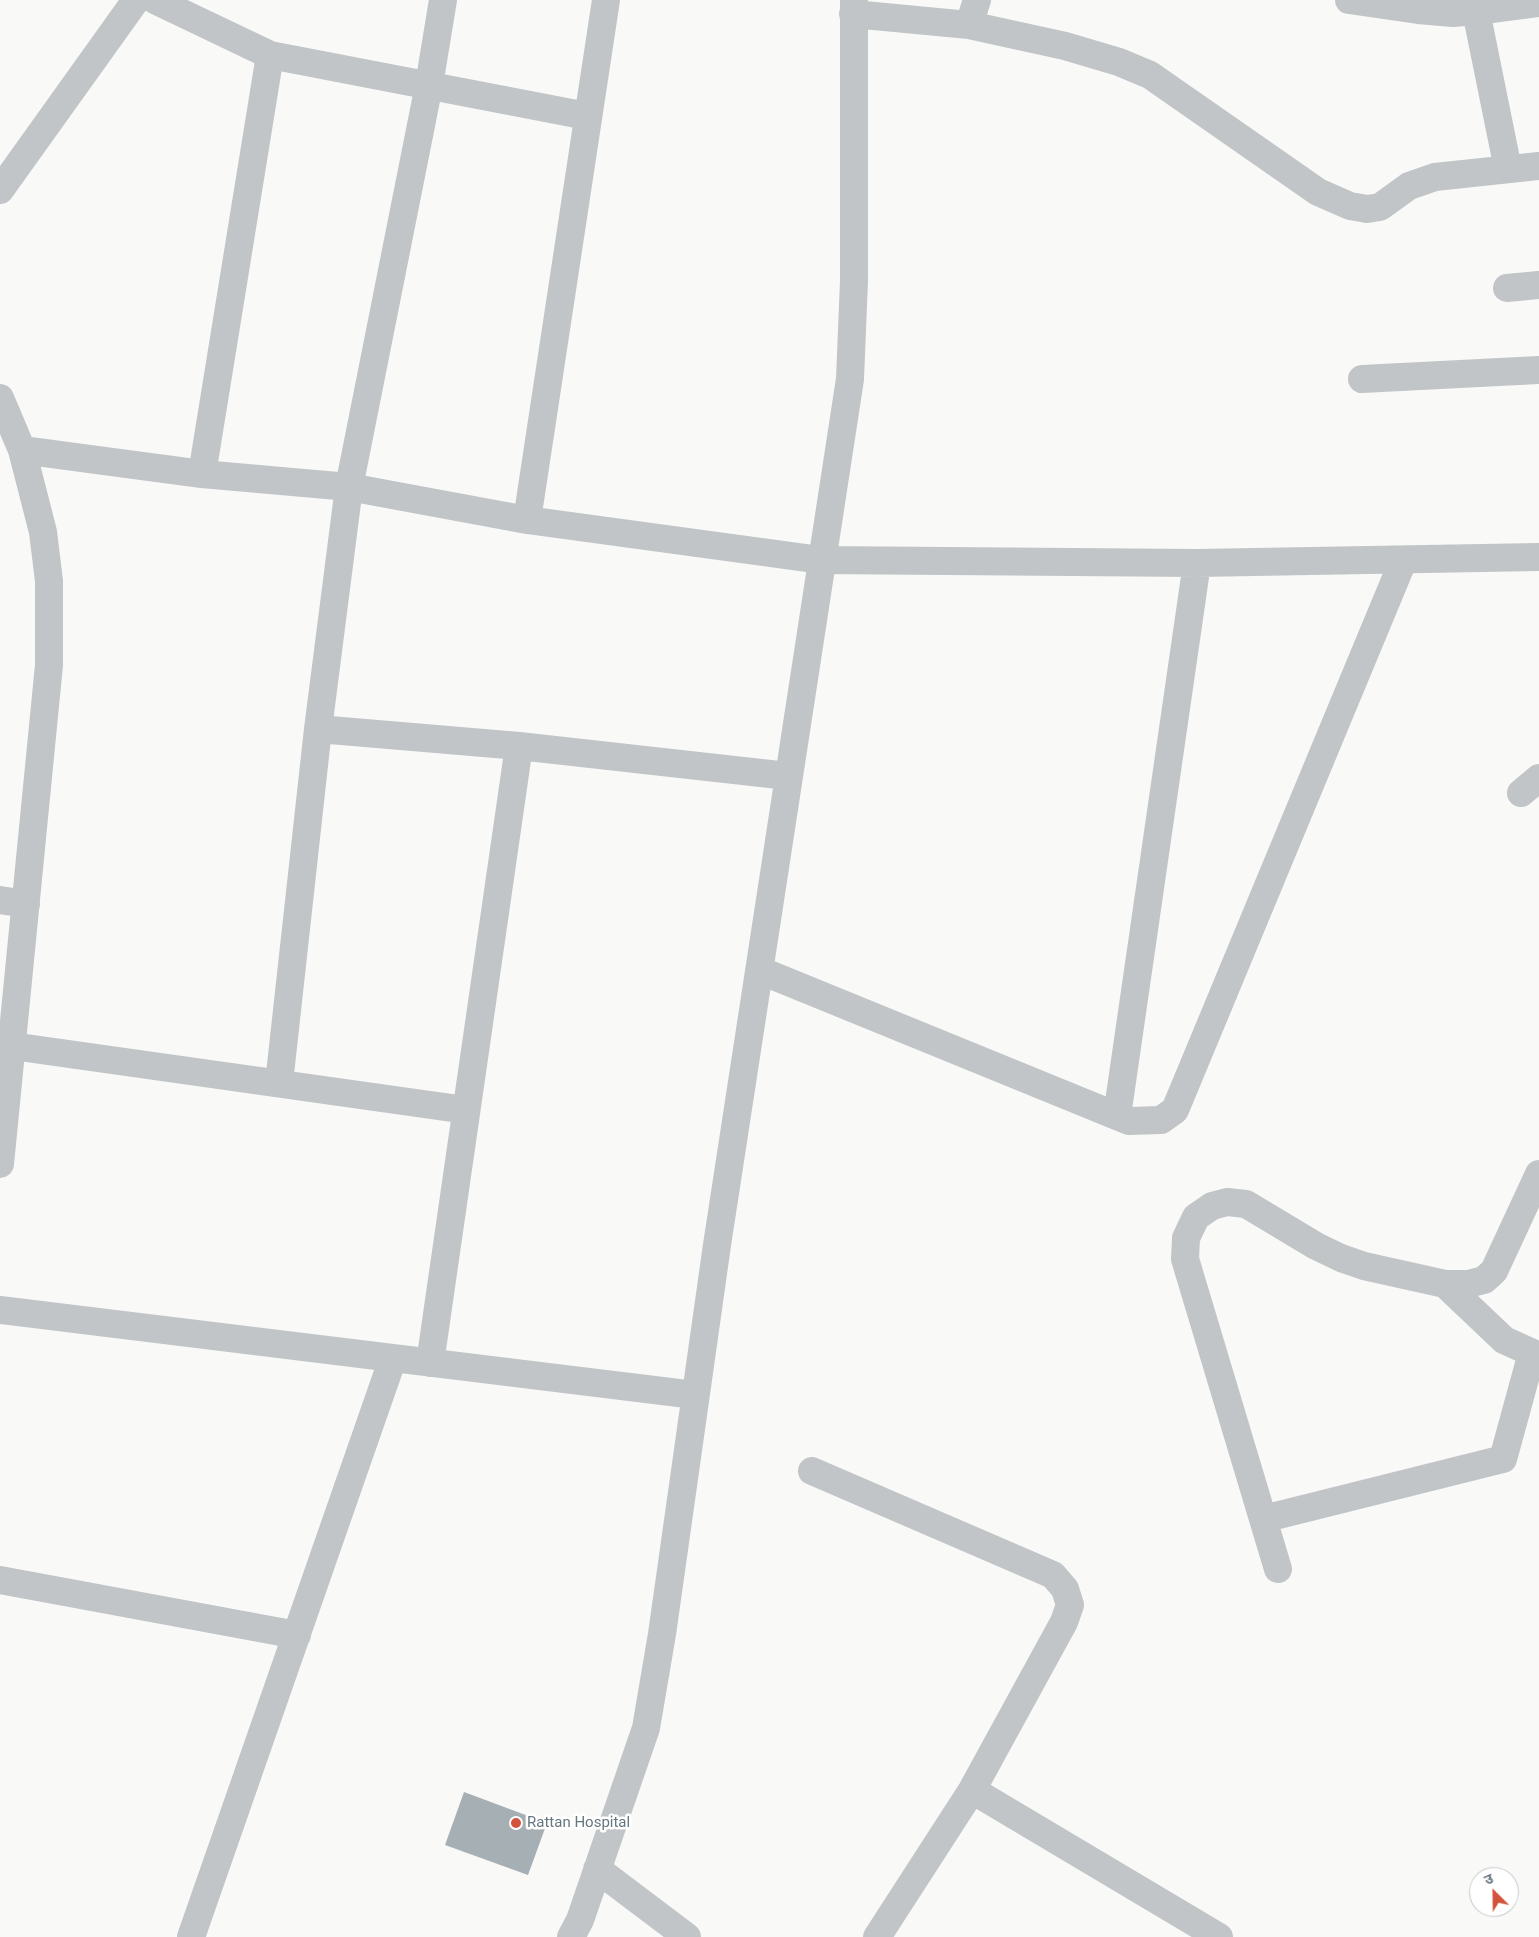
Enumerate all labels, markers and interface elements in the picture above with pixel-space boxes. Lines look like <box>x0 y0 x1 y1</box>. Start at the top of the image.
place label: Rattan Hospital <box>527 1814 630 1832</box>
marker: Rattan Hospital <box>509 1816 523 1830</box>
north arrow <box>1469 1867 1519 1917</box>
text: उ <box>1482 1870 1495 1888</box>

